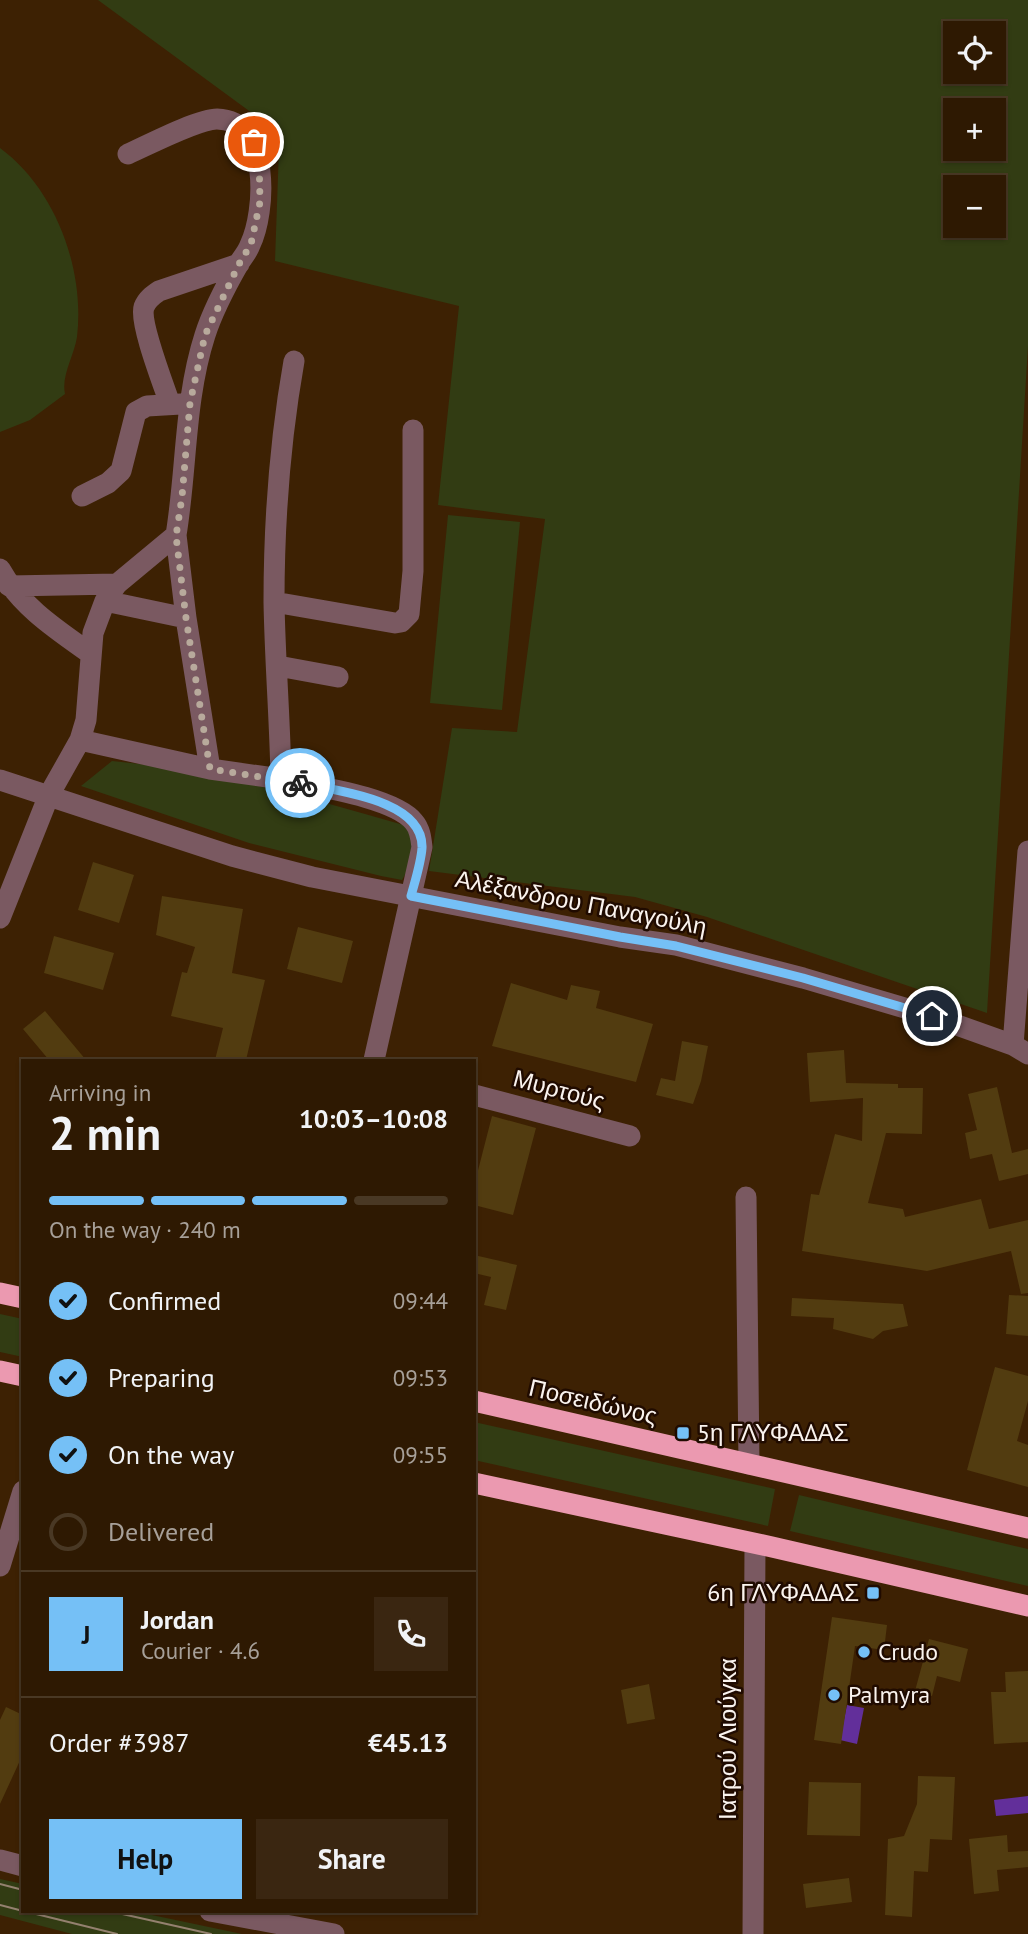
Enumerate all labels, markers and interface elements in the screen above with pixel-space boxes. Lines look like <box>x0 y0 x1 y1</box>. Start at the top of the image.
map controls <box>943 21 1006 238</box>
button: locate <box>943 21 1006 84</box>
button: + <box>943 98 1006 161</box>
pin <box>224 112 284 172</box>
icon: bag <box>235 123 273 161</box>
button: − <box>943 175 1006 238</box>
courier <box>265 748 335 818</box>
icon: bike <box>281 764 319 802</box>
street label: Αλέξανδρου Παναγούλη <box>453 863 709 942</box>
pin <box>902 986 962 1046</box>
icon: home <box>913 997 951 1035</box>
street label: Μυρτούς <box>510 1062 608 1117</box>
text: Arriving in <box>49 1078 151 1107</box>
text: 10:03–10:08 <box>299 1102 448 1135</box>
text: 2 min <box>49 1103 161 1163</box>
text: On the way · 240 m <box>49 1215 241 1244</box>
icon: check <box>49 1282 87 1320</box>
text: Confirmed <box>108 1284 221 1317</box>
text: 09:44 <box>393 1286 448 1315</box>
icon: check <box>49 1359 87 1397</box>
text: Preparing <box>108 1361 215 1394</box>
text: 09:53 <box>393 1363 448 1392</box>
street label: Ποσειδώνος <box>526 1372 660 1431</box>
place label: 5η ΓΛΥΦΑΔΑΣ <box>697 1417 849 1448</box>
marker: 5η ΓΛΥΦΑΔΑΣ <box>675 1425 691 1441</box>
icon: check <box>49 1436 87 1474</box>
text: On the way <box>108 1438 234 1471</box>
text: 09:55 <box>393 1440 448 1469</box>
text: Delivered <box>108 1515 214 1548</box>
place label: 6η ΓΛΥΦΑΔΑΣ <box>707 1577 859 1608</box>
marker: 6η ΓΛΥΦΑΔΑΣ <box>865 1585 881 1601</box>
button: phone <box>374 1597 448 1671</box>
text: Jordan <box>141 1603 214 1636</box>
text: J <box>82 1618 90 1651</box>
text: Courier · 4.6 <box>141 1636 260 1665</box>
place label: Crudo <box>878 1636 938 1667</box>
marker: Crudo <box>856 1644 872 1660</box>
street label: Ιατρού Λιούγκα <box>712 1658 743 1820</box>
place label: Palmyra <box>848 1679 930 1710</box>
marker: Palmyra <box>826 1687 842 1703</box>
text: Order #3987 <box>49 1726 189 1759</box>
text: €45.13 <box>368 1726 448 1759</box>
button: Help <box>49 1819 242 1899</box>
button: Share <box>256 1819 448 1899</box>

